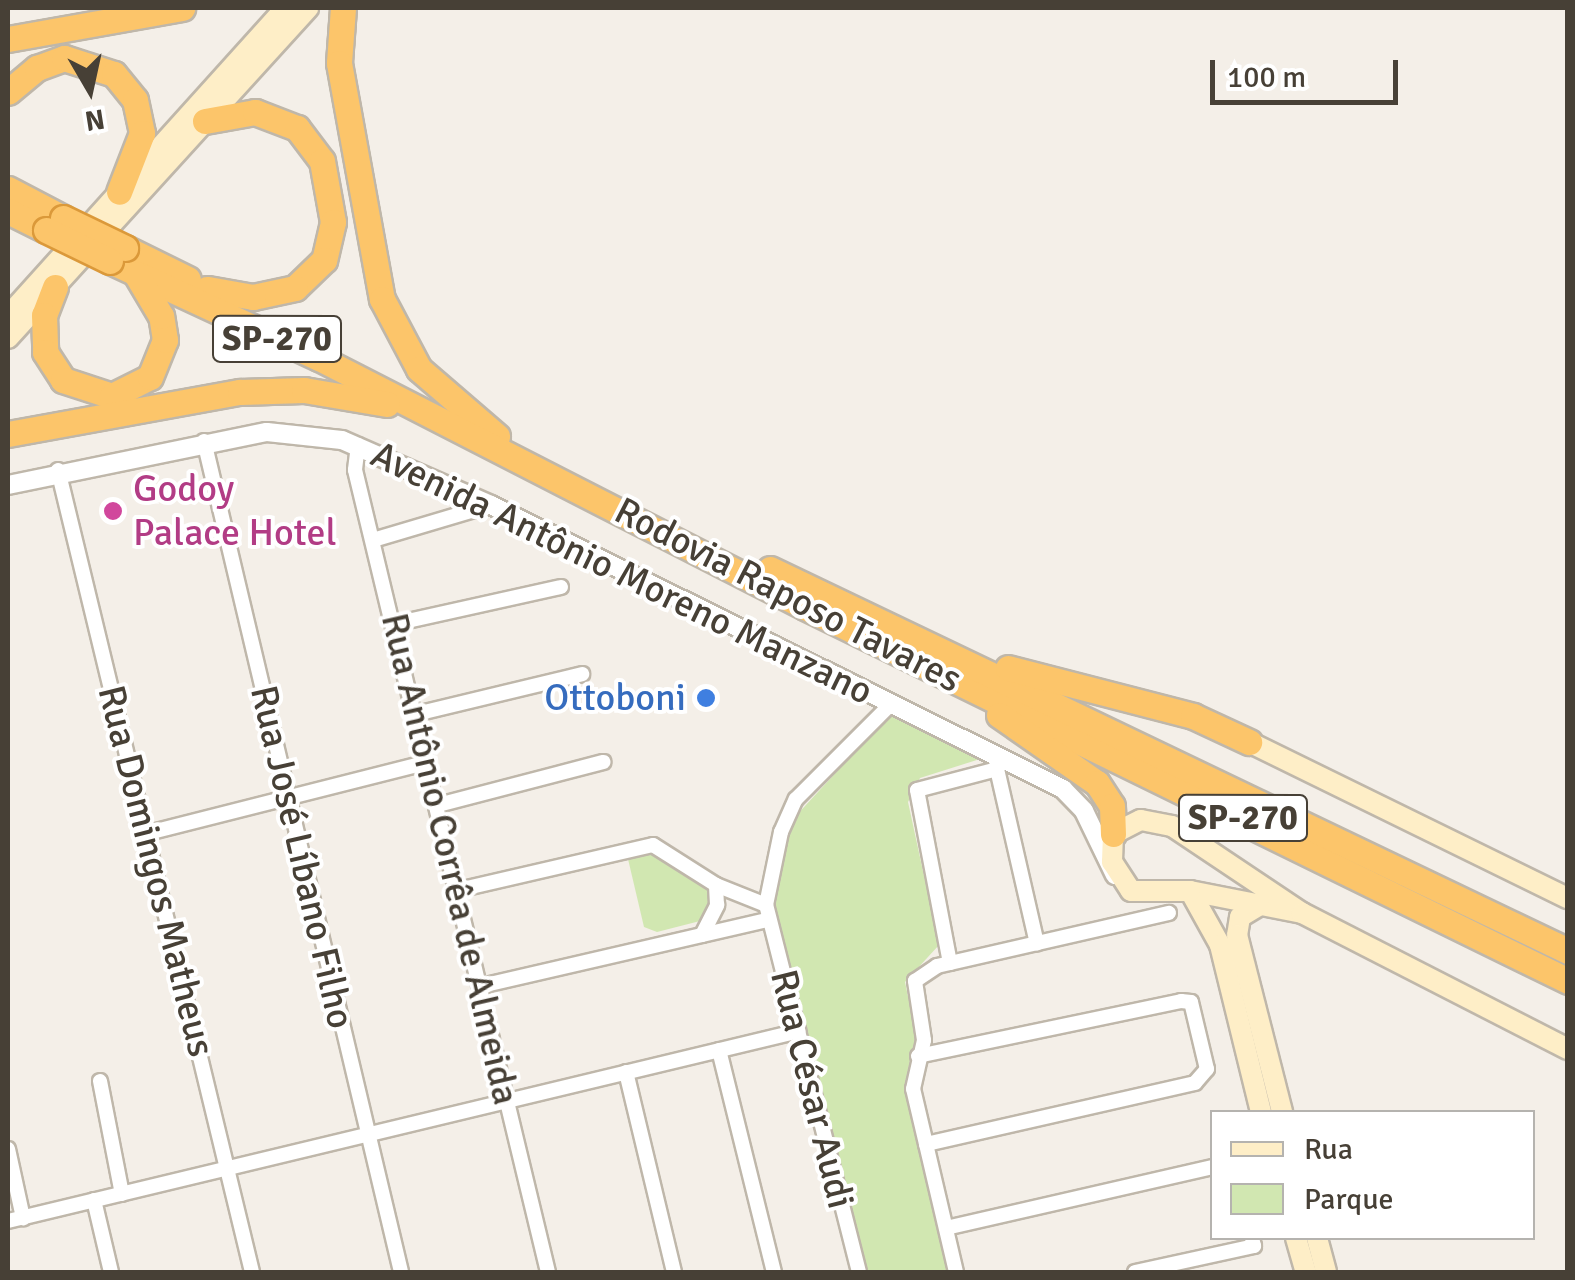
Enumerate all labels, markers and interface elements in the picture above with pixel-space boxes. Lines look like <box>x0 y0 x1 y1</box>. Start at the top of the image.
north arrow <box>40 40 140 140</box>
scale bar <box>1215 40 1402 102</box>
text: 100 m <box>1227 59 1306 96</box>
text: N <box>82 101 107 138</box>
road number: SP-270 <box>212 309 342 369</box>
street label: Avenida Antônio Moreno Manzano <box>364 432 880 714</box>
place label: Godoy Palace Hotel <box>133 466 337 556</box>
street label: Rodovia Raposo Tavares <box>607 488 969 702</box>
marker: Godoy Palace Hotel <box>102 500 124 522</box>
street label: Rua Antônio Corrêa de Almeida <box>371 609 529 1109</box>
place label: Ottoboni <box>544 675 686 721</box>
street label: Rua Domingos Matheus <box>88 681 224 1061</box>
street label: Rua José Líbano Filho <box>240 681 364 1033</box>
marker: Ottoboni <box>695 687 717 709</box>
road number: SP-270 <box>1178 788 1308 848</box>
street label: Rua César Audi <box>760 965 864 1213</box>
legend <box>1210 1110 1535 1240</box>
text: Rua <box>1304 1131 1353 1168</box>
text: Parque <box>1304 1181 1394 1218</box>

